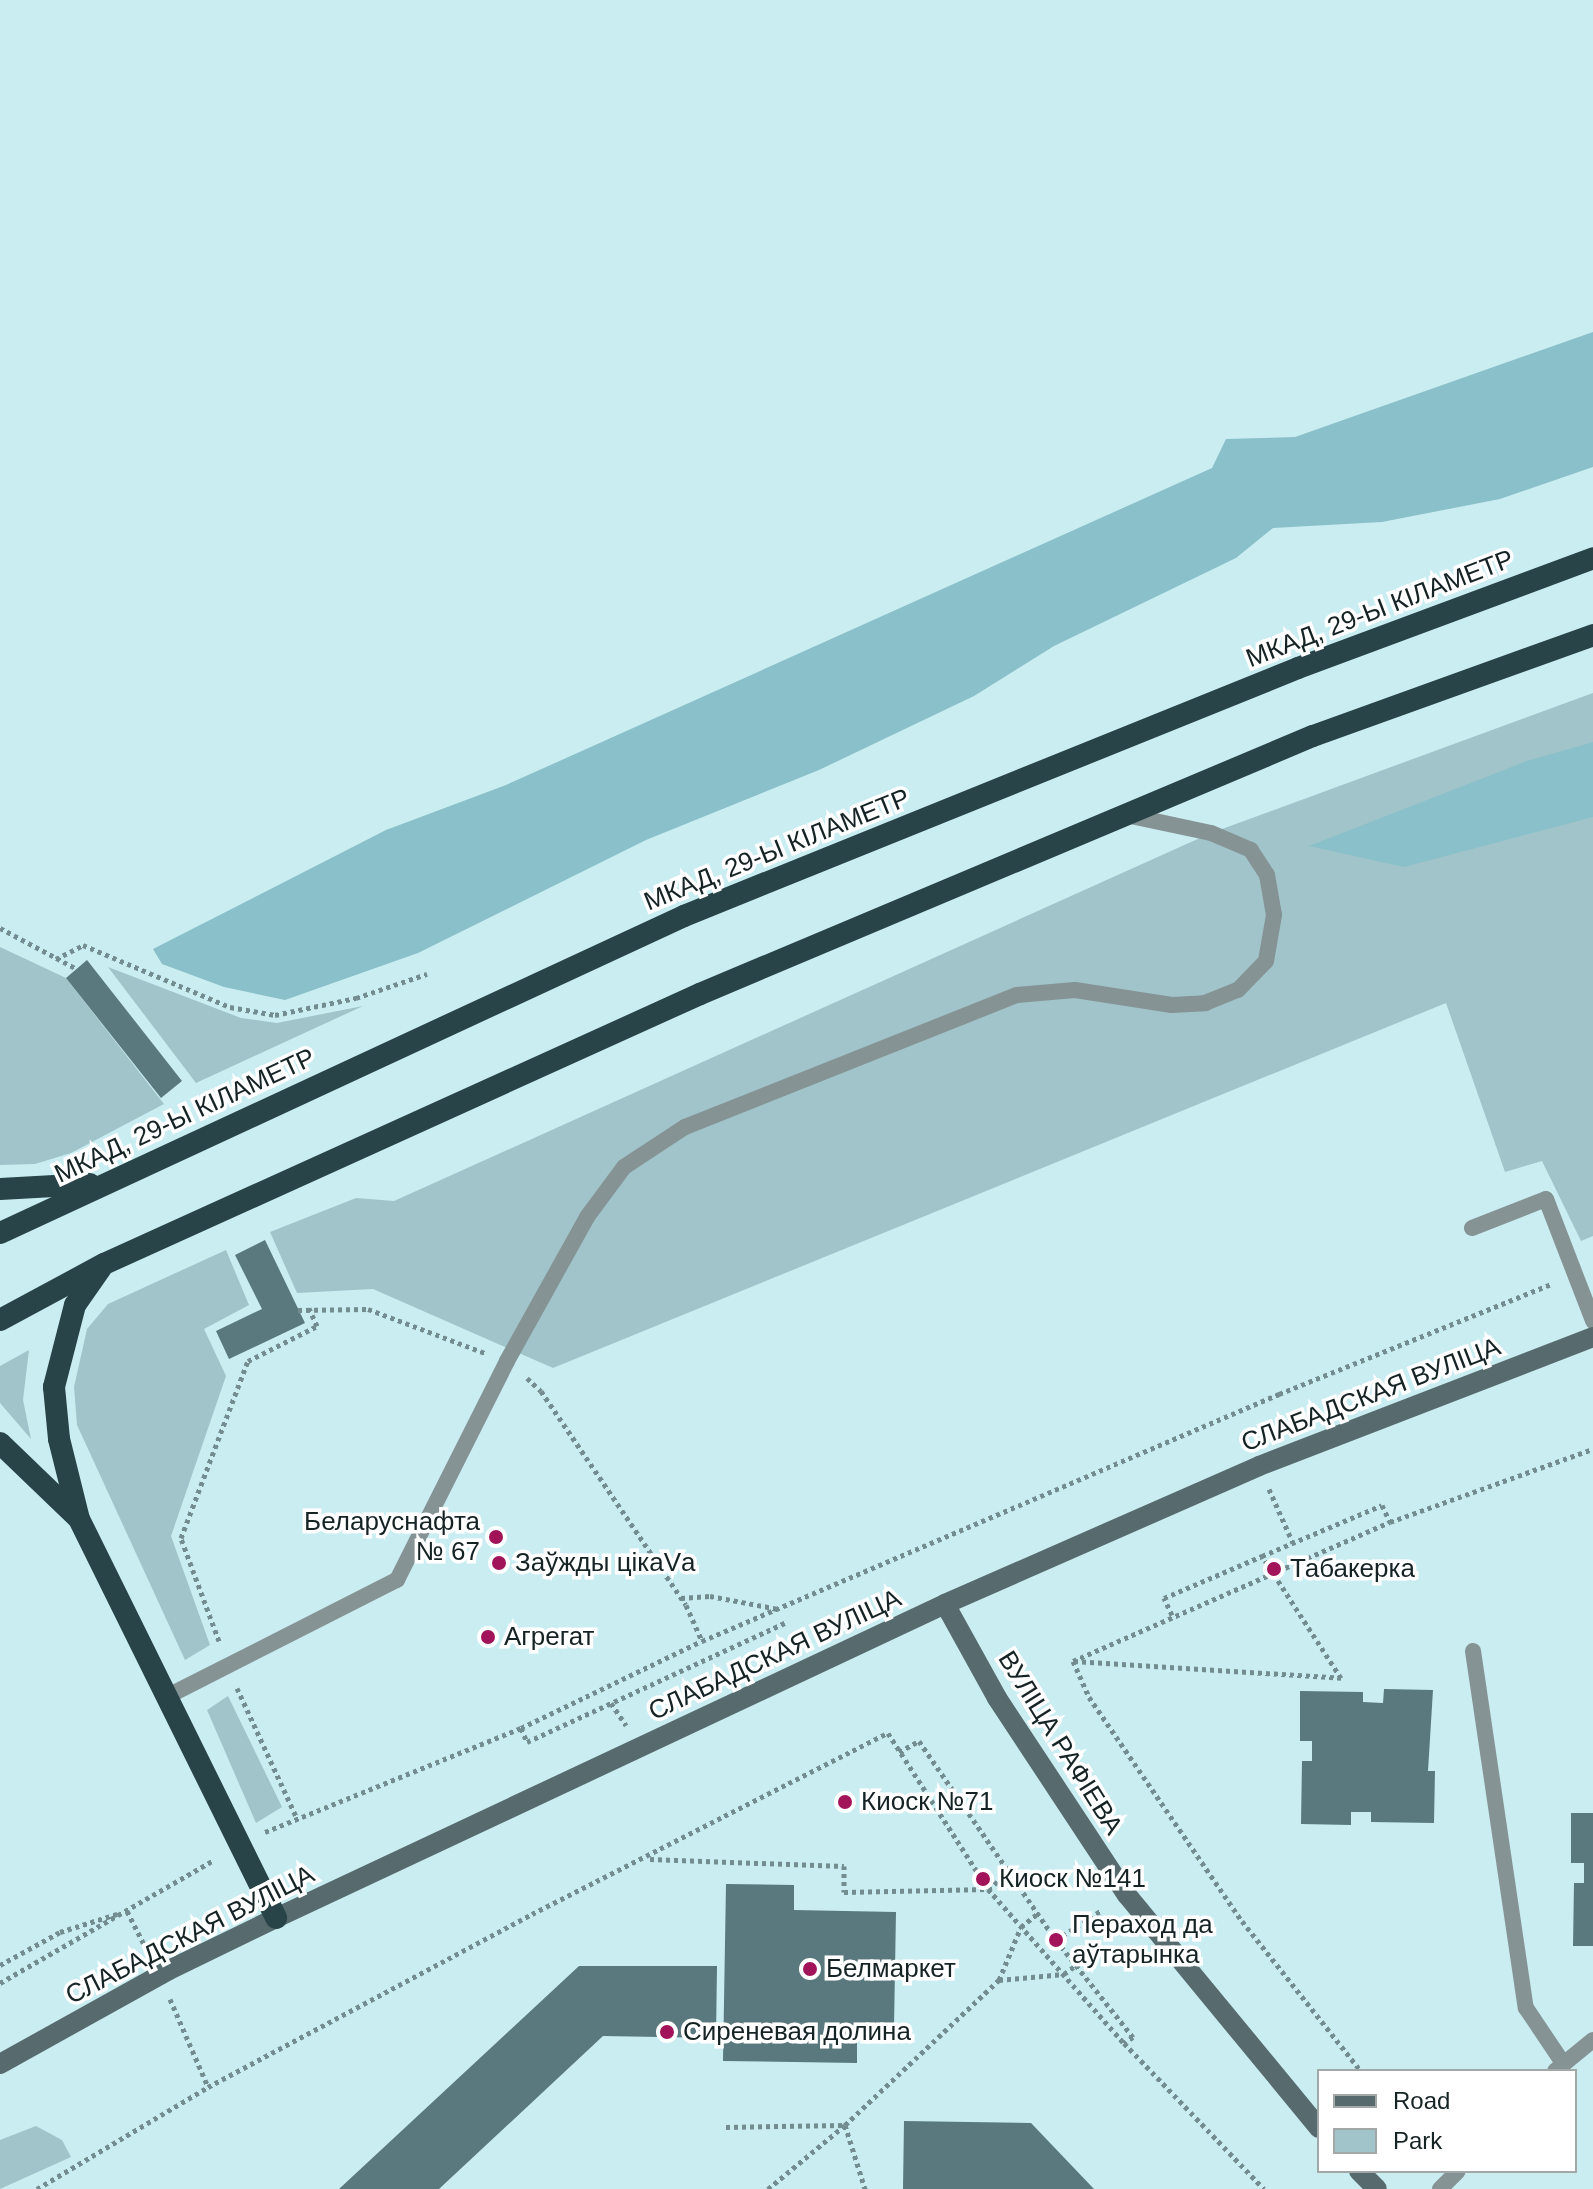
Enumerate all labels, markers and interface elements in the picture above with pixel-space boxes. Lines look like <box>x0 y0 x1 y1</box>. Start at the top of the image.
street label: МКАД, 29-Ы КІЛАМЕТР <box>1242 544 1518 674</box>
street label: МКАД, 29-Ы КІЛАМЕТР <box>640 782 914 918</box>
street label: МКАД, 29-Ы КІЛАМЕТР <box>50 1042 320 1190</box>
street label: СЛАБАДСКАЯ ВУЛІЦА <box>1237 1331 1505 1459</box>
place label: Беларуснафта № 67 <box>304 1506 480 1568</box>
marker: Беларуснафта № 67 <box>487 1528 505 1546</box>
place label: Заўжды цікаVа <box>515 1547 696 1579</box>
place label: Табакерка <box>1290 1553 1415 1585</box>
marker: Заўжды цікаVа <box>490 1554 508 1572</box>
marker: Табакерка <box>1265 1560 1283 1578</box>
street label: СЛАБАДСКАЯ ВУЛІЦА <box>644 1583 906 1727</box>
place label: Агрегат <box>504 1621 594 1653</box>
marker: Агрегат <box>479 1628 497 1646</box>
street label: ВУЛІЦА РАФІЕВА <box>991 1645 1129 1841</box>
place label: Киоск №71 <box>861 1786 994 1818</box>
marker: Киоск №71 <box>836 1793 854 1811</box>
street label: СЛАБАДСКАЯ ВУЛІЦА <box>60 1859 320 2011</box>
place label: Киоск №141 <box>999 1863 1146 1895</box>
marker: Киоск №141 <box>974 1870 992 1888</box>
place label: Пераход да аўтарынка <box>1072 1909 1213 1970</box>
marker: Пераход да аўтарынка <box>1047 1931 1065 1949</box>
place label: Белмаркет <box>826 1953 956 1985</box>
marker: Белмаркет <box>801 1960 819 1978</box>
place label: Сиреневая долина <box>683 2016 911 2048</box>
marker: Сиреневая долина <box>658 2023 676 2041</box>
legend <box>1317 2069 1577 2173</box>
text: Road <box>1393 2087 1450 2114</box>
text: Park <box>1393 2127 1442 2154</box>

